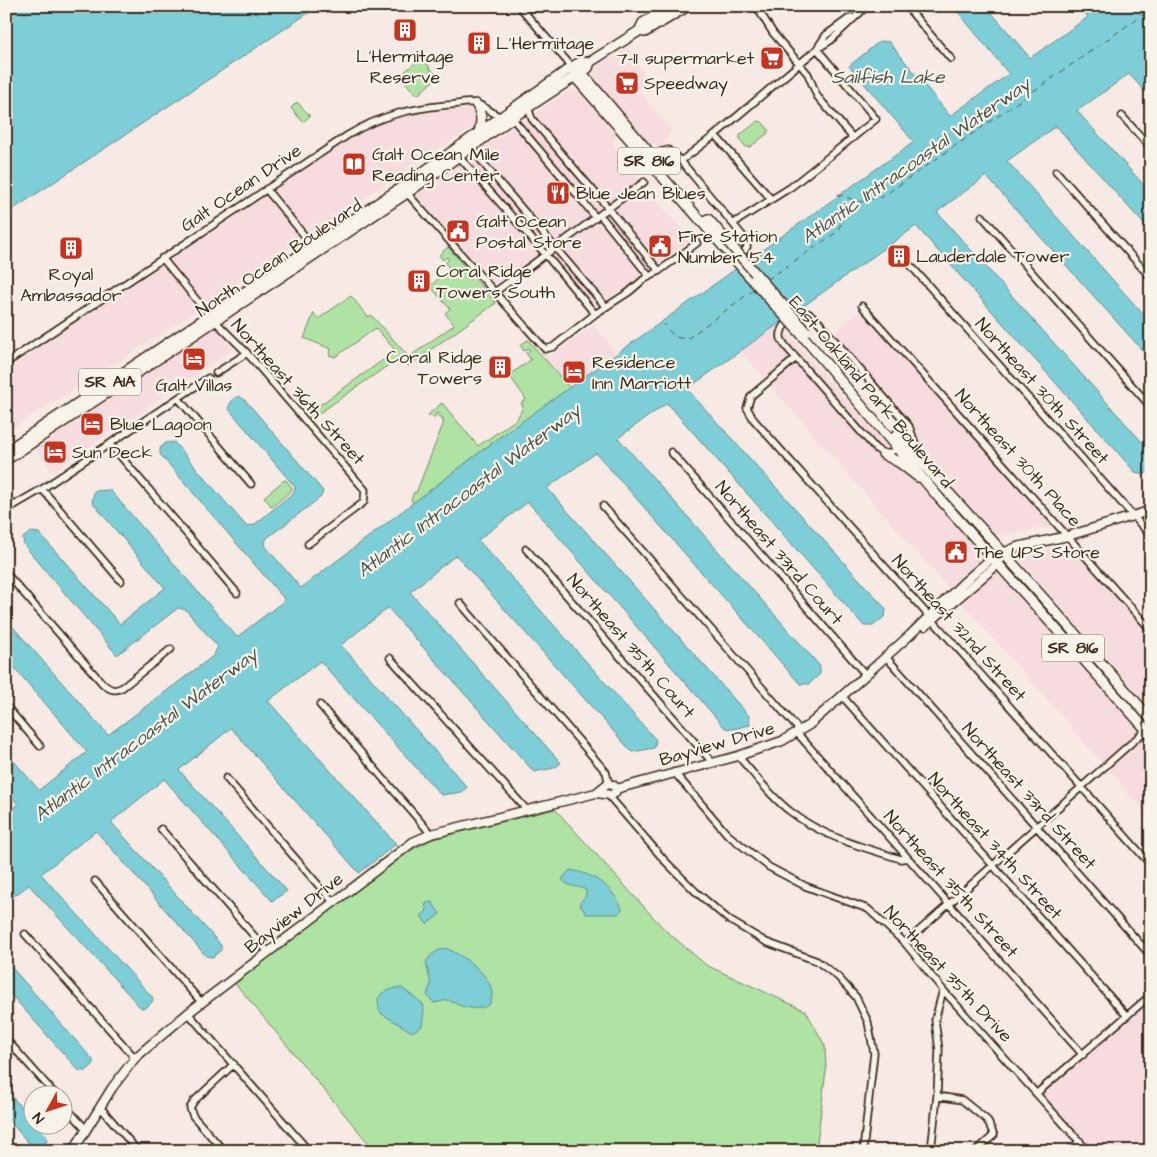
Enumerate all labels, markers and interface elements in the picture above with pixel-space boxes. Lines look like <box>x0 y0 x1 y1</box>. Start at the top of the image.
building icon: L'Hermitage Reserve <box>392 17 418 43</box>
building icon: L'Hermitage <box>466 30 492 56</box>
place label: L'Hermitage <box>496 31 594 57</box>
place label: L'Hermitage Reserve <box>356 44 454 90</box>
supermarket icon: 7-11 supermarket <box>759 45 785 71</box>
place label: 7-11 supermarket <box>616 46 755 71</box>
water label: Sailfish Lake <box>831 64 946 91</box>
supermarket icon: Speedway <box>614 70 640 96</box>
water label: Atlantic Intracoastal Waterway <box>796 70 1038 251</box>
place label: Speedway <box>644 71 728 97</box>
street label: Galt Ocean Drive <box>176 138 307 238</box>
place label: Galt Ocean Mile Reading Center <box>372 142 500 189</box>
road number: SR 816 <box>618 148 680 175</box>
library icon: Galt Ocean Mile Reading Center <box>341 151 367 177</box>
restaurant icon: Blue Jean Blues <box>545 180 571 206</box>
place label: Blue Jean Blues <box>576 181 706 206</box>
street label: North Ocean Boulevard <box>191 193 367 323</box>
place label: Galt Ocean Postal Store <box>476 209 582 255</box>
public building icon: Galt Ocean Postal Store <box>445 218 471 244</box>
place label: Fire Station Number 54 <box>678 224 777 270</box>
public building icon: Fire Station Number 54 <box>647 233 673 259</box>
building icon: Royal Ambassador <box>58 235 84 261</box>
building icon: Lauderdale Tower <box>886 243 912 269</box>
place label: Lauderdale Tower <box>916 244 1069 269</box>
place label: Coral Ridge Towers South <box>436 259 555 305</box>
place label: Royal Ambassador <box>20 262 122 308</box>
building icon: Coral Ridge Towers South <box>406 268 432 294</box>
street label: East Oakland Park Boulevard <box>783 290 959 494</box>
street label: Northeast 30th Street <box>969 312 1115 470</box>
street label: Northeast 36th Street <box>225 313 371 471</box>
place label: Coral Ridge Towers <box>386 345 482 391</box>
hotel icon: Galt Villas <box>181 346 207 372</box>
place label: Residence Inn Marriott <box>592 350 692 396</box>
building icon: Coral Ridge Towers <box>487 354 513 380</box>
hotel icon: Residence Inn Marriott <box>561 359 587 385</box>
road number: SR A1A <box>79 368 141 396</box>
place label: Galt Villas <box>156 373 232 398</box>
street label: Northeast 30th Place <box>949 383 1087 533</box>
water label: Atlantic Intracoastal Waterway <box>352 396 588 584</box>
hotel icon: Blue Lagoon <box>79 411 105 437</box>
place label: Blue Lagoon <box>110 412 212 438</box>
hotel icon: Sun Deck <box>42 439 68 465</box>
place label: Sun Deck <box>72 440 153 465</box>
street label: Northeast 33rd Court <box>709 475 849 631</box>
public building icon: The UPS Store <box>943 539 969 565</box>
place label: The UPS Store <box>974 540 1100 565</box>
street label: Northeast 32nd Street <box>886 549 1032 708</box>
street label: Northeast 35th Court <box>561 568 701 724</box>
road number: SR 816 <box>1042 634 1104 661</box>
water label: Atlantic Intracoastal Waterway <box>29 640 265 828</box>
street label: Bayview Drive <box>656 716 778 773</box>
street label: Northeast 33rd Street <box>956 717 1102 876</box>
street label: Northeast 34th Street <box>922 767 1068 926</box>
street label: Northeast 35th Street <box>878 805 1025 964</box>
street label: Bayview Drive <box>239 866 349 960</box>
street label: Northeast 35th Drive <box>878 900 1018 1048</box>
north arrow <box>22 1084 72 1134</box>
text: N <box>28 1108 49 1128</box>

